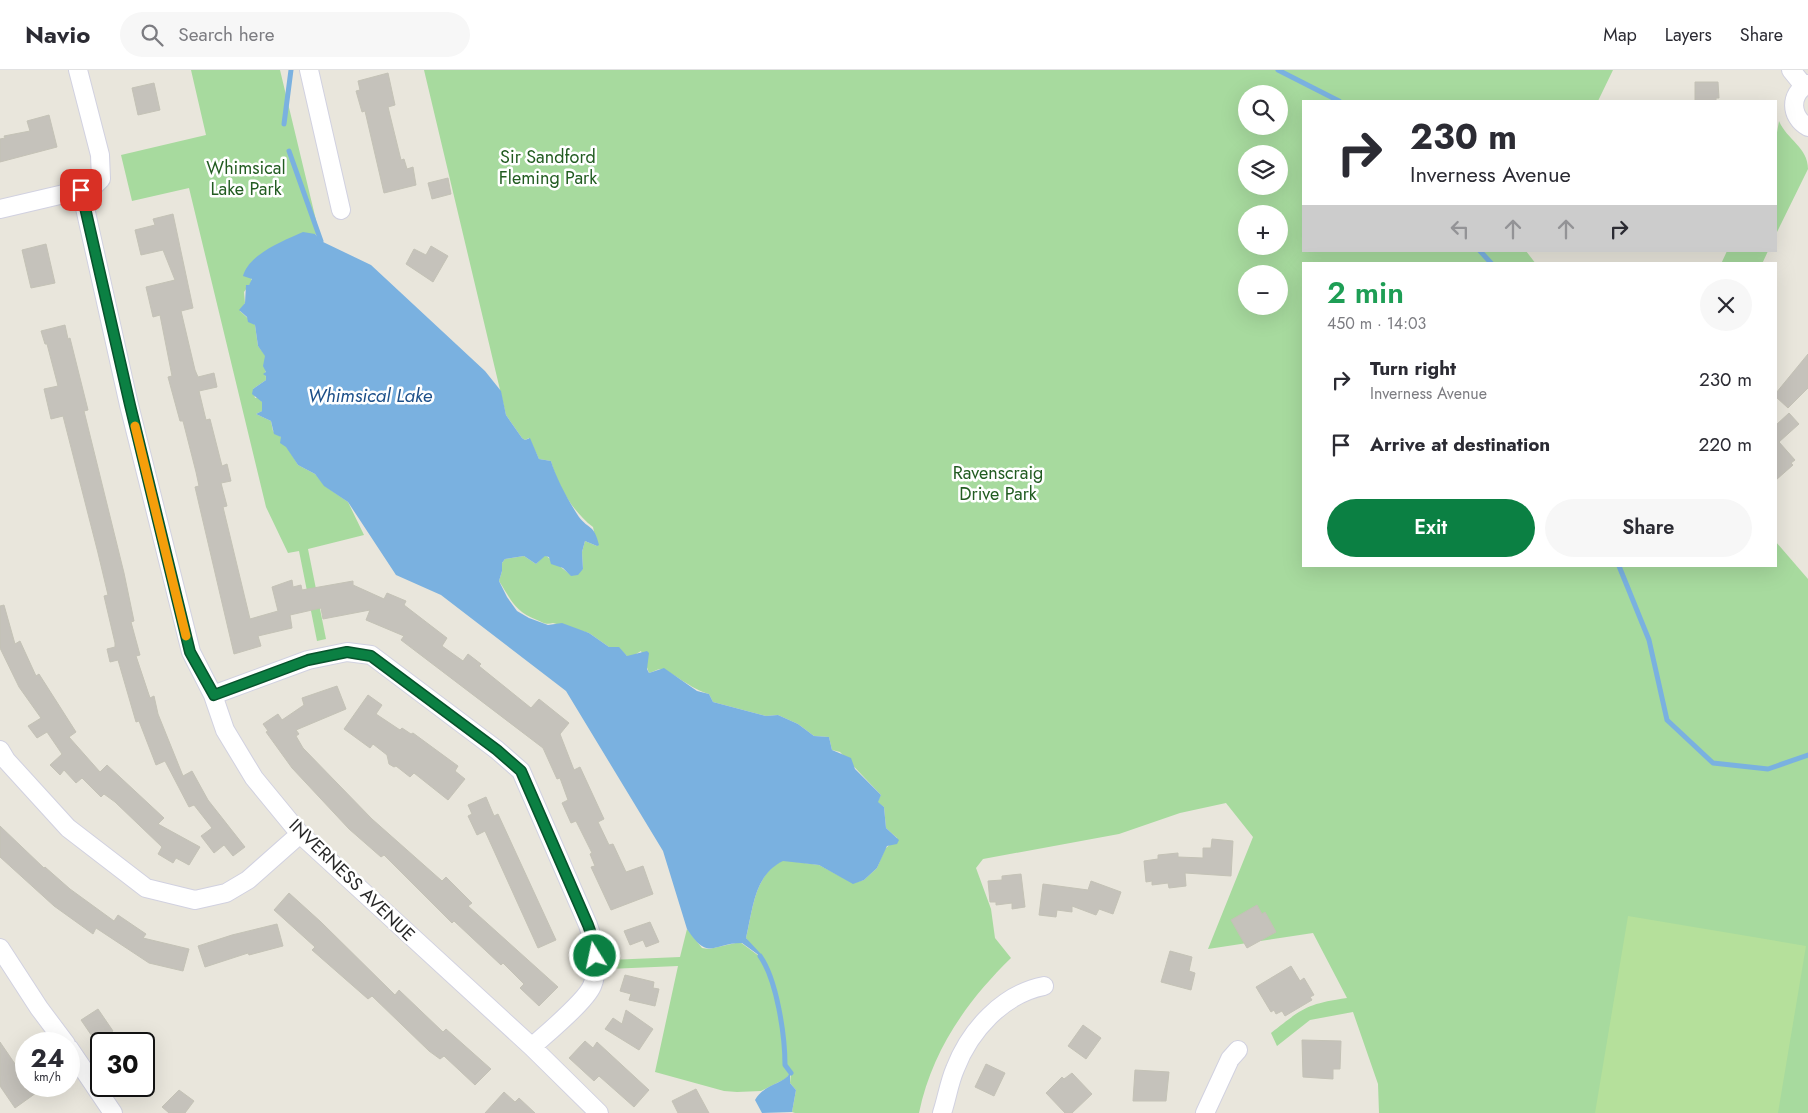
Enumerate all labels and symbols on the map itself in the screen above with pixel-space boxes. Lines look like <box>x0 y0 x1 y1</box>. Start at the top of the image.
park label: Sir Sandford Fleming Park <box>499 144 597 191</box>
park label: Whimsical Lake Park <box>206 155 286 202</box>
pin <box>60 169 102 211</box>
water label: Whimsical Lake <box>308 382 433 409</box>
park label: Ravenscraig Drive Park <box>953 460 1043 507</box>
street label: INVERNESS AVENUE <box>283 813 421 947</box>
position arrow <box>568 929 620 981</box>
speed limit sign: 30 <box>90 1032 155 1097</box>

